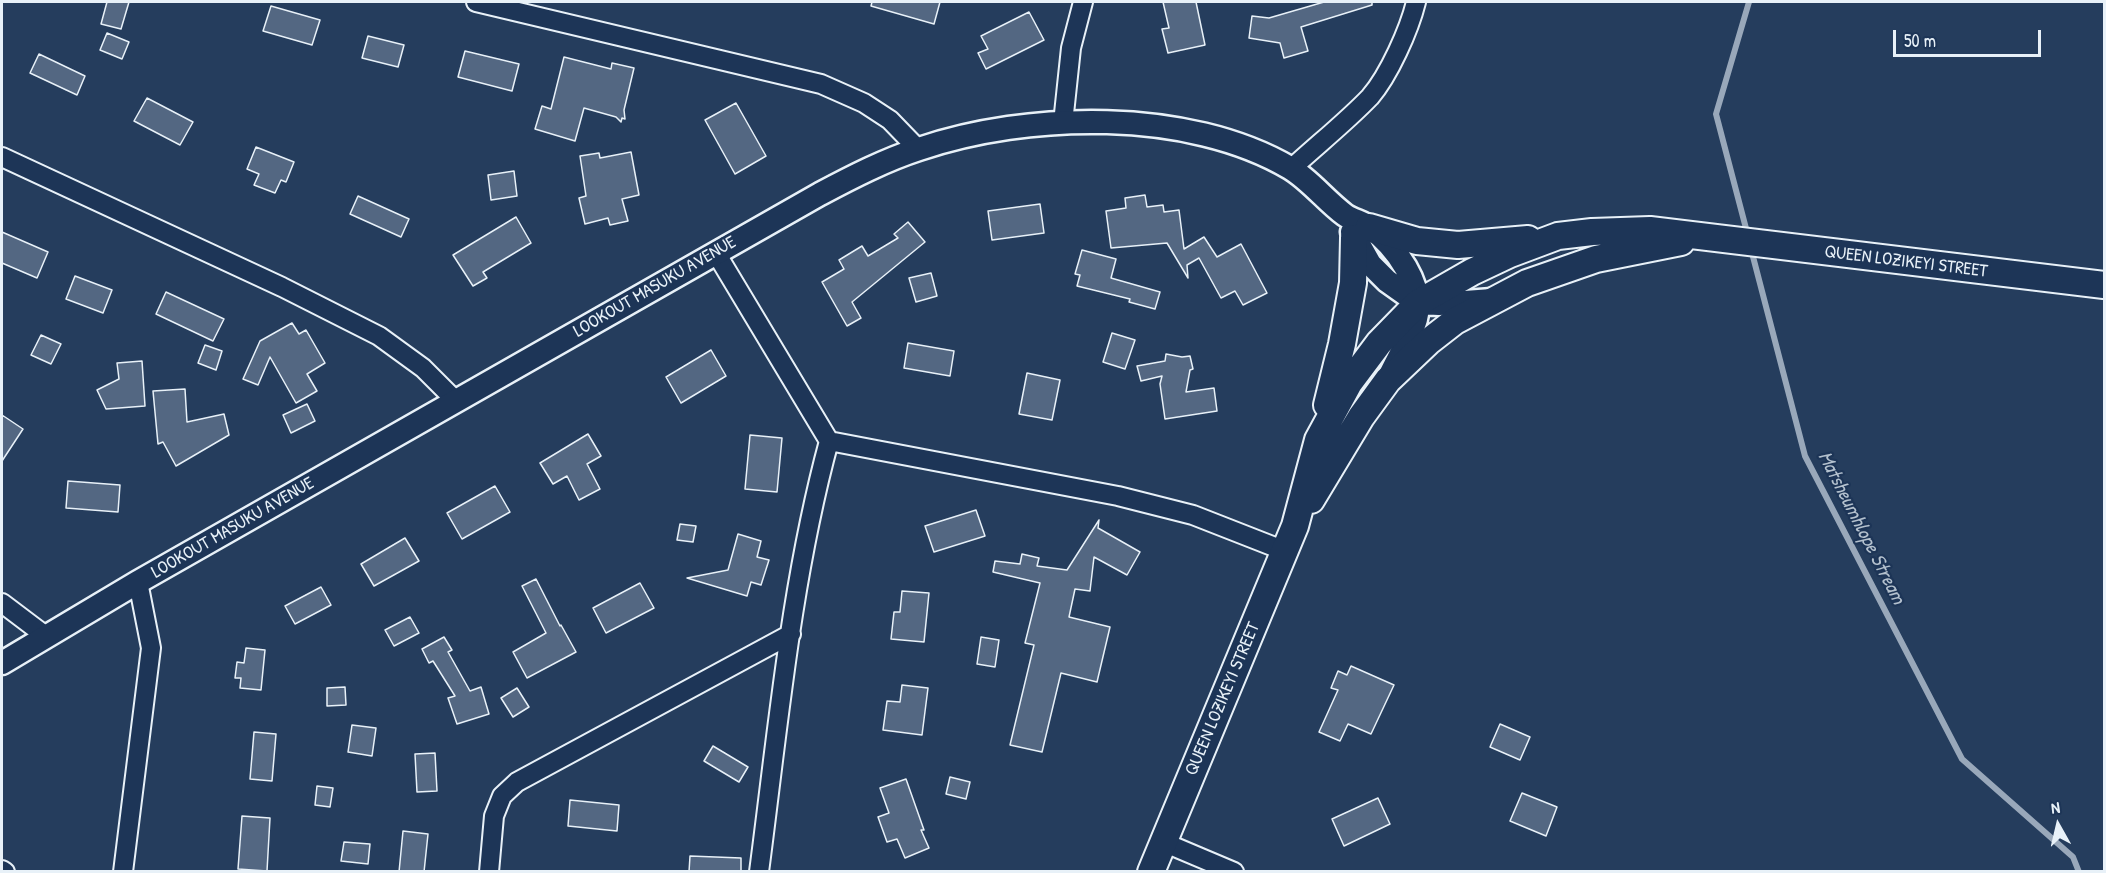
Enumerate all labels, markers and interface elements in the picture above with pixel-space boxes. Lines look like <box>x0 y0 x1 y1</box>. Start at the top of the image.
scale bar <box>1896 18 2044 56</box>
text: 50 m <box>1904 28 1936 53</box>
street label: LOOKOUT MASUKU AVENUE <box>570 232 740 342</box>
street label: QUEEN LOZIKEYI STREET <box>1823 241 1989 283</box>
water label: Matsheumhlope Stream <box>1812 448 1910 608</box>
street label: LOOKOUT MASUKU AVENUE <box>148 473 318 583</box>
street label: QUEEN LOZIKEYI STREET <box>1181 619 1265 779</box>
north arrow <box>2028 795 2088 855</box>
text: N <box>2050 796 2061 819</box>

